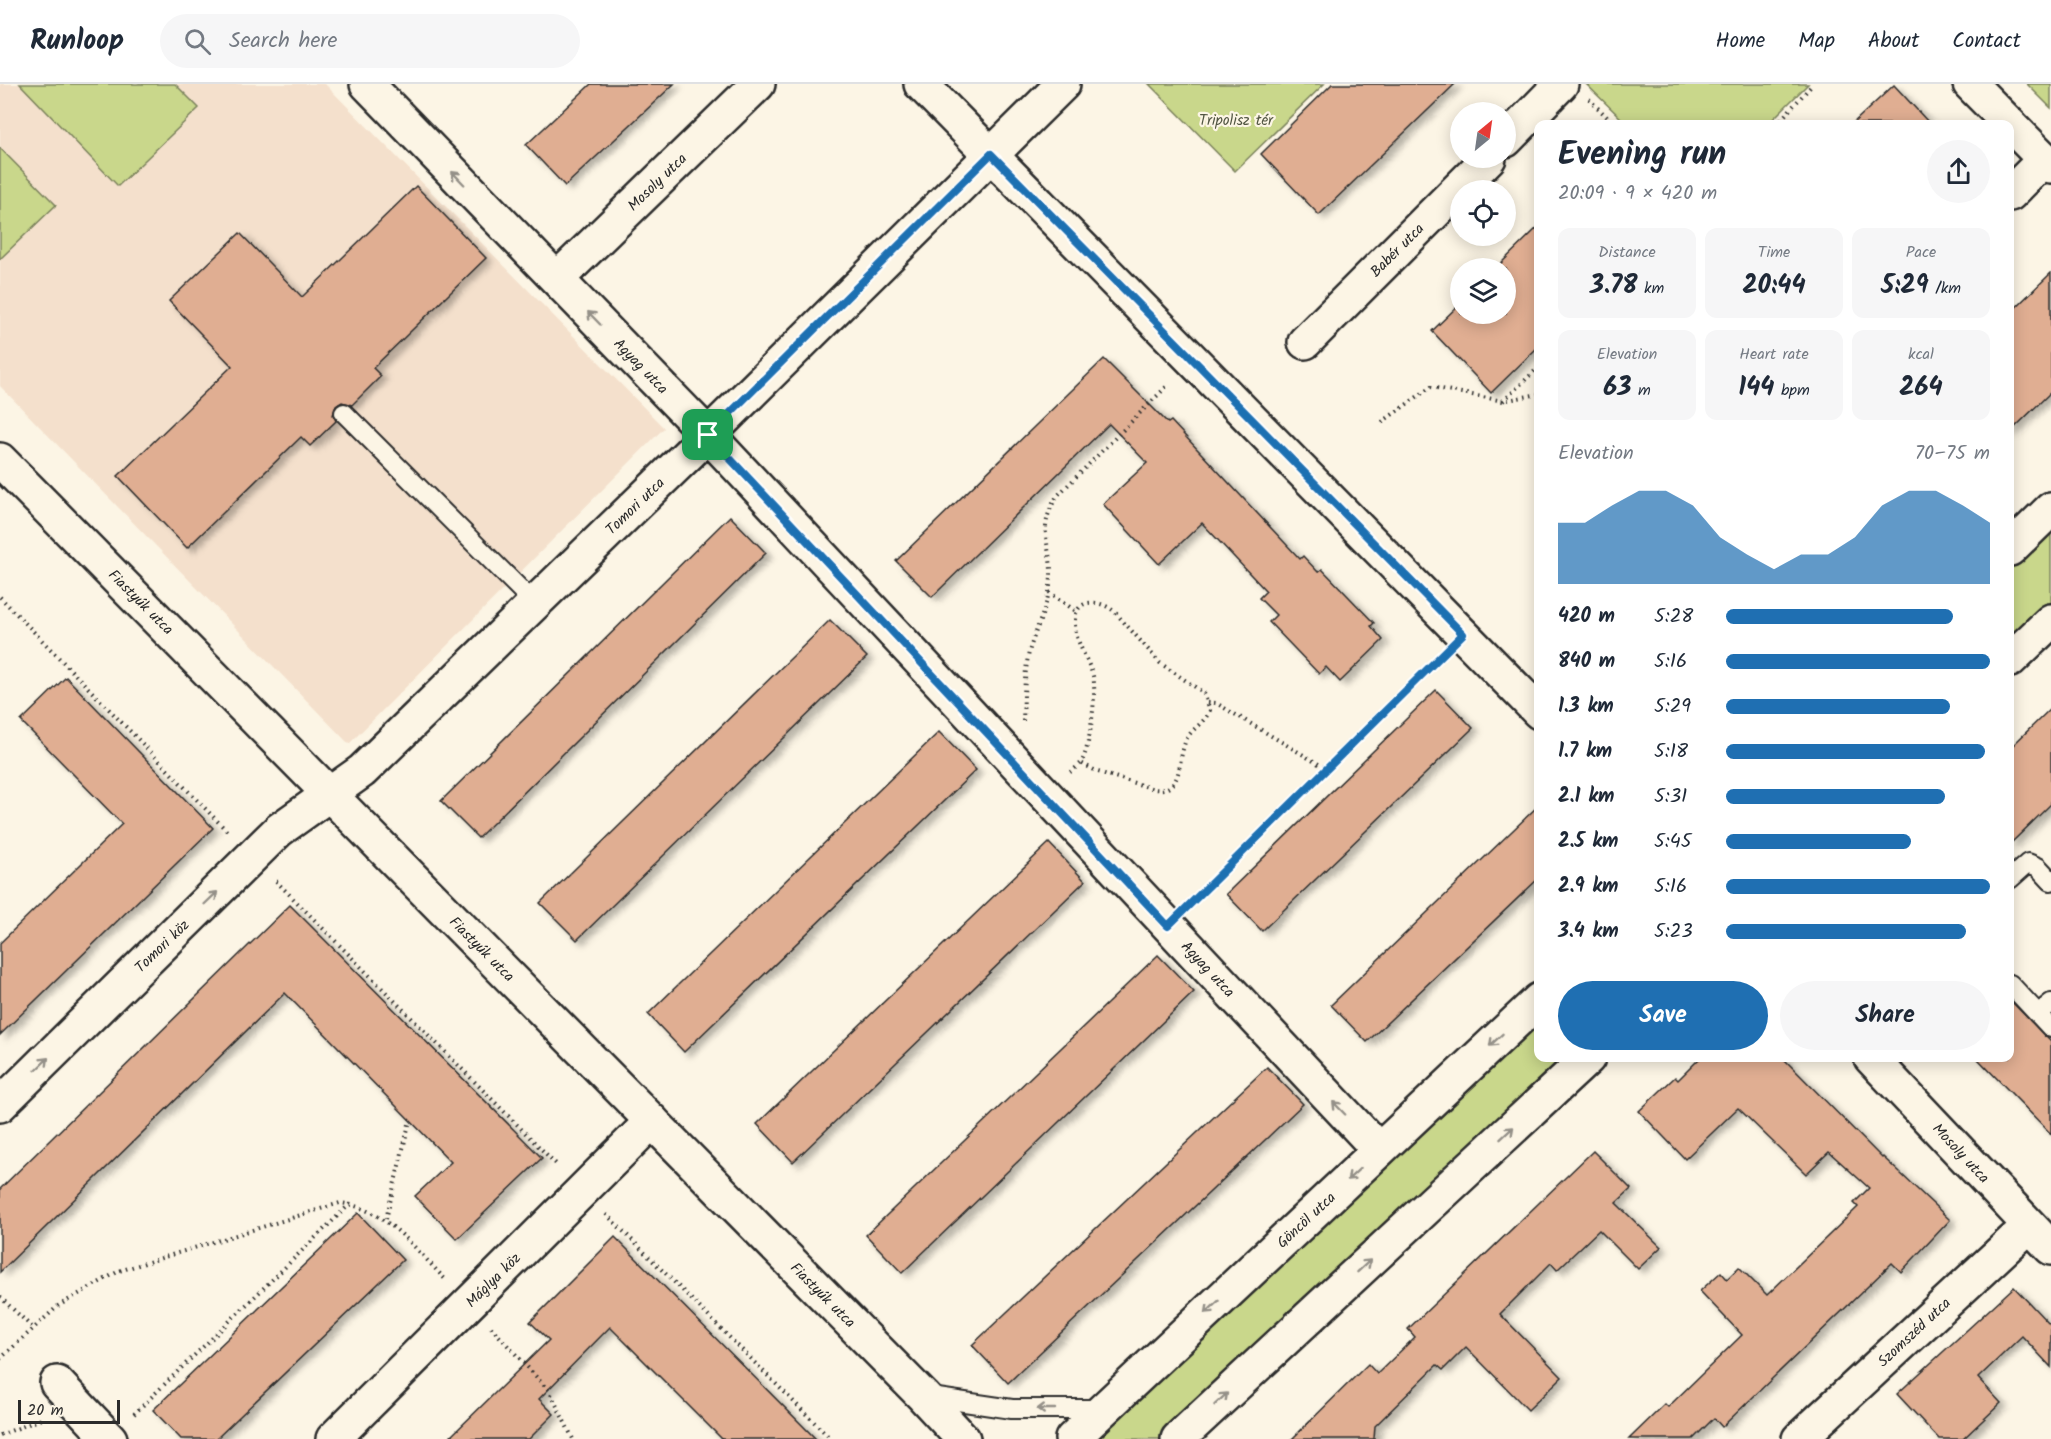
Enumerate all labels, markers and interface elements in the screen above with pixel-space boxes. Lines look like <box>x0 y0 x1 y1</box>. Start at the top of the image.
search box <box>160 14 580 68</box>
text: Runloop <box>30 19 124 64</box>
text: Search here <box>229 24 337 59</box>
icon: search <box>181 25 214 58</box>
text: Home <box>1716 25 1765 58</box>
text: Map <box>1798 25 1835 58</box>
text: About <box>1868 25 1919 58</box>
text: Contact <box>1952 25 2021 58</box>
north arrow <box>1450 102 1516 168</box>
map controls <box>1450 102 1516 324</box>
park label: Tripolisz tér <box>1199 109 1274 133</box>
text: Evening run <box>1558 129 1726 182</box>
button: share <box>1927 140 1990 203</box>
street label: Mosoly utca <box>622 148 693 217</box>
one-way arrow <box>451 171 465 186</box>
text: 20:09 · 9 × 420 m <box>1558 178 1717 210</box>
button: locate <box>1450 180 1516 246</box>
street label: Babér utca <box>1365 218 1430 283</box>
text: Distance <box>1598 240 1656 265</box>
text: Time <box>1758 240 1790 265</box>
text: Pace <box>1906 240 1936 265</box>
button: layers <box>1450 258 1516 324</box>
text: 3.78 <box>1590 265 1638 307</box>
text: 20:44 <box>1742 265 1806 307</box>
text: 5:29 <box>1881 265 1929 307</box>
text: km <box>1638 276 1664 301</box>
text: /km <box>1929 276 1961 301</box>
one-way arrow <box>587 310 601 325</box>
street label: Agyag utca <box>607 333 673 400</box>
text: Elevation <box>1597 342 1657 367</box>
text: Heart rate <box>1739 342 1809 367</box>
text: kcal <box>1908 342 1934 367</box>
text: 63 <box>1603 367 1632 409</box>
text: 144 <box>1738 367 1775 409</box>
text: 264 <box>1899 367 1943 409</box>
text: m <box>1632 378 1651 403</box>
text: bpm <box>1775 378 1810 403</box>
pin <box>682 409 733 460</box>
icon: arrive <box>691 418 724 451</box>
text: Elevation <box>1558 438 1634 470</box>
text: 70–75 m <box>1915 438 1990 470</box>
street label: Tomori utca <box>600 472 671 541</box>
street label: Fiastyúk utca <box>102 564 179 641</box>
text: 420 m <box>1558 601 1615 633</box>
text: 5:28 <box>1654 601 1693 633</box>
text: 840 m <box>1558 646 1615 678</box>
text: 5:16 <box>1654 646 1687 678</box>
text: 1.3 km <box>1558 691 1614 723</box>
text: 5:29 <box>1654 691 1691 723</box>
text: 1.7 km <box>1558 736 1612 768</box>
text: 5:18 <box>1654 736 1688 768</box>
text: 2.1 km <box>1558 781 1614 813</box>
text: 5:31 <box>1654 781 1687 813</box>
text: 2.5 km <box>1558 826 1618 858</box>
text: 5:45 <box>1654 826 1691 858</box>
text: 2.9 km <box>1558 871 1618 903</box>
text: 5:16 <box>1654 871 1687 903</box>
one-way arrow <box>203 890 218 905</box>
street label: Fiastyúk utca <box>443 911 520 988</box>
street label: Tomori köz <box>130 914 196 979</box>
text: 3.4 km <box>1558 916 1619 948</box>
text: 5:23 <box>1654 916 1693 948</box>
street label: Agyag utca <box>1175 936 1240 1004</box>
button: Save <box>1558 981 1768 1050</box>
button: Share <box>1780 981 1990 1050</box>
one-way arrow <box>1489 1033 1504 1047</box>
one-way arrow <box>34 1056 49 1071</box>
one-way arrow <box>1332 1100 1346 1115</box>
street label: Mosoly utca <box>1926 1118 1995 1189</box>
one-way arrow <box>1499 1126 1514 1141</box>
one-way arrow <box>1347 1167 1362 1181</box>
street label: Göncöl utca <box>1272 1187 1342 1255</box>
street label: Máglya köz <box>460 1247 527 1314</box>
street label: Fiastyúk utca <box>784 1257 861 1334</box>
one-way arrow <box>1356 1259 1371 1273</box>
street label: Szomszéd utca <box>1872 1292 1957 1373</box>
one-way arrow <box>1205 1300 1220 1315</box>
one-way arrow <box>1213 1392 1228 1406</box>
scale bar <box>18 1397 120 1424</box>
text: 20 m <box>27 1398 63 1423</box>
one-way arrow <box>1036 1403 1056 1415</box>

